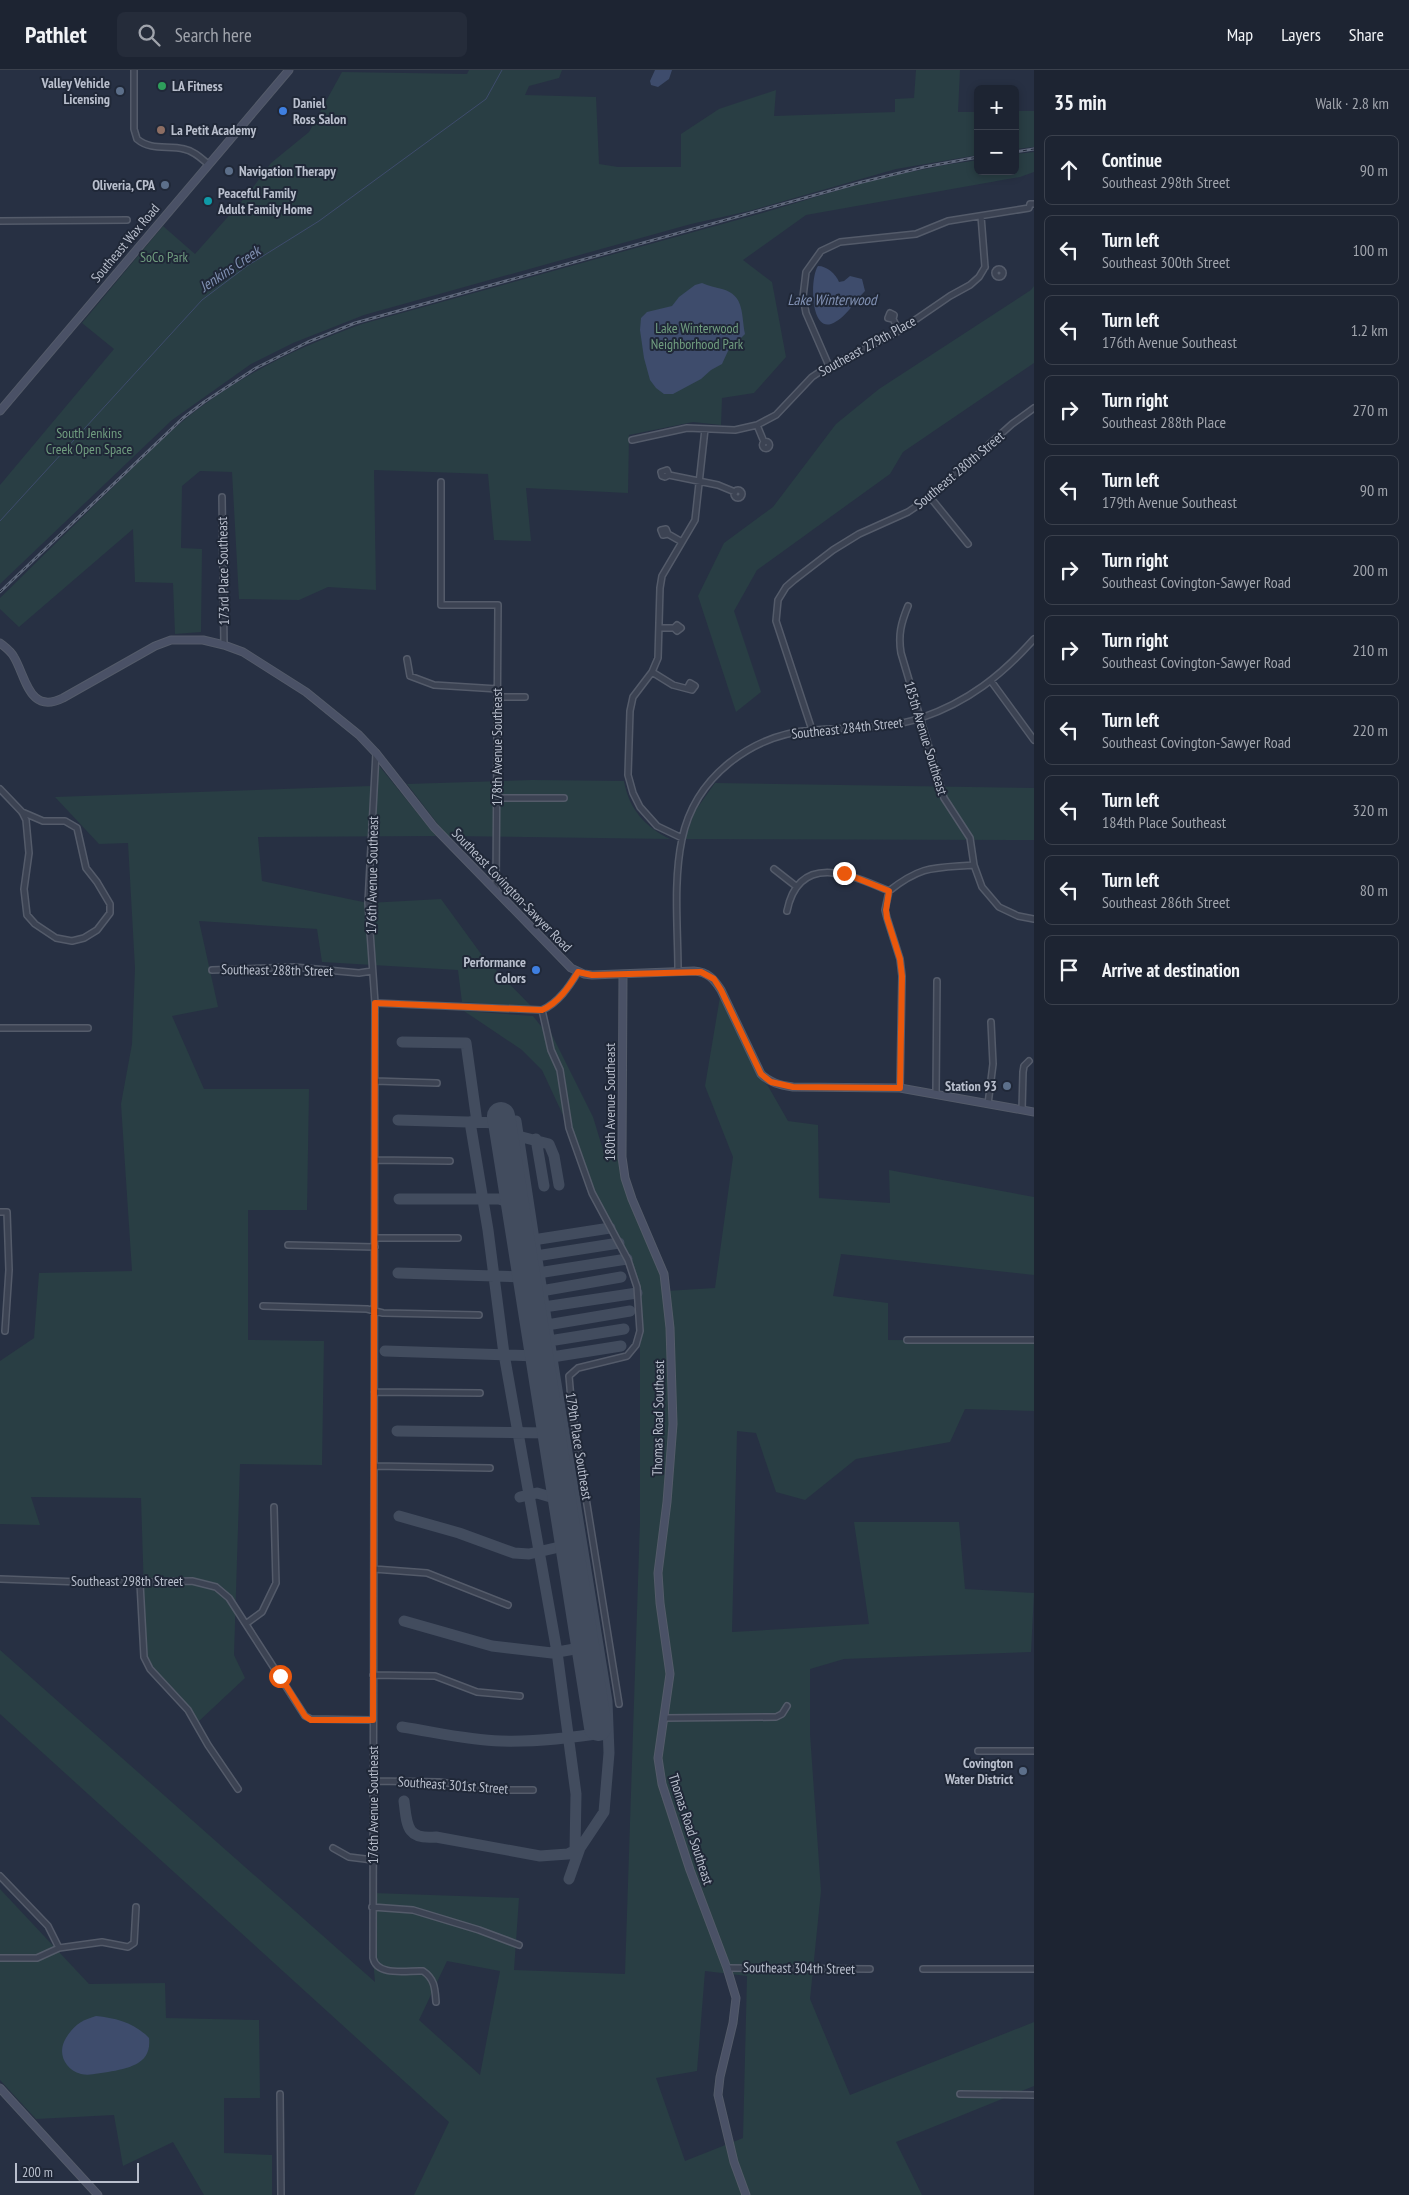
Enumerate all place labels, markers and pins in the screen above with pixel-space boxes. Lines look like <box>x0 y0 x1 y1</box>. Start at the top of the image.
place label: Valley Vehicle Licensing <box>41 74 110 108</box>
place label: LA Fitness <box>172 77 223 95</box>
marker: LA Fitness <box>156 80 168 92</box>
marker: Valley Vehicle Licensing <box>114 85 126 97</box>
place label: Daniel Ross Salon <box>293 94 346 128</box>
marker: Daniel Ross Salon <box>277 105 289 117</box>
place label: La Petit Academy <box>171 121 257 139</box>
marker: La Petit Academy <box>155 124 167 136</box>
place label: Navigation Therapy <box>239 162 336 180</box>
marker: Navigation Therapy <box>223 165 235 177</box>
place label: Oliveria, CPA <box>92 176 156 194</box>
marker: Oliveria, CPA <box>159 179 171 191</box>
place label: Peaceful Family Adult Family Home <box>217 184 312 218</box>
marker: Peaceful Family Adult Family Home <box>202 195 214 207</box>
place label: Performance Colors <box>464 953 526 987</box>
marker: Performance Colors <box>530 964 542 976</box>
place label: Station 93 <box>945 1077 997 1095</box>
marker: Station 93 <box>1001 1080 1013 1092</box>
place label: Covington Water District <box>944 1754 1013 1788</box>
marker: Covington Water District <box>1017 1765 1029 1777</box>

